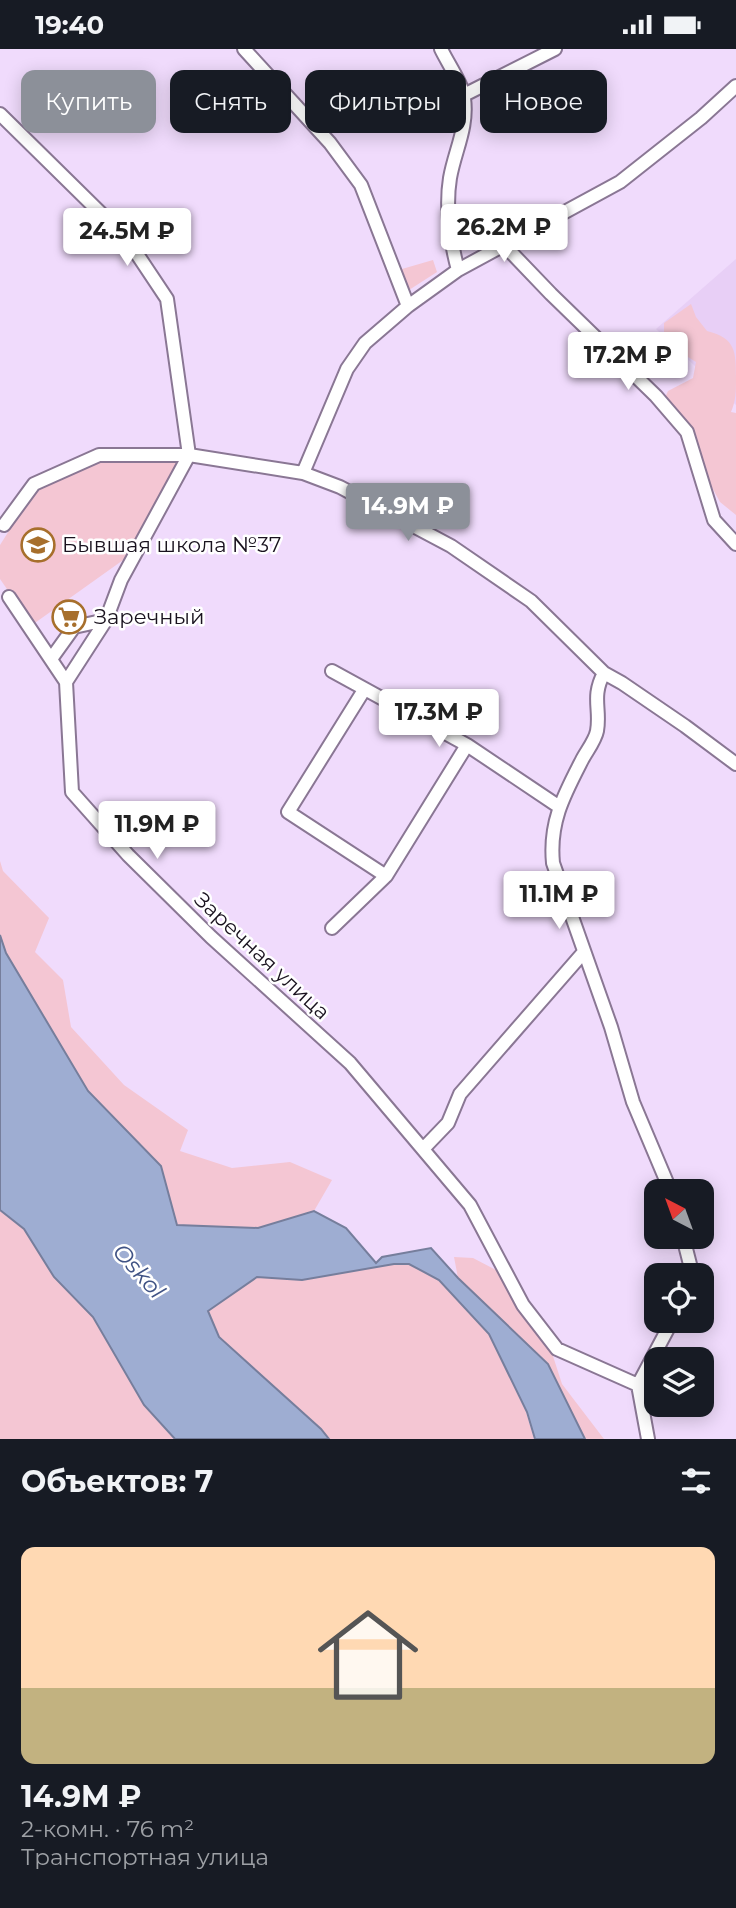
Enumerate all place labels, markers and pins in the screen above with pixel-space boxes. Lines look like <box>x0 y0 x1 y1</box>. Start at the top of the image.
pin: 26.2M ₽ <box>439 205 569 264</box>
pin: 24.5M ₽ <box>62 209 192 268</box>
pin: 17.2M ₽ <box>563 333 693 392</box>
pin: 14.9M ₽ <box>343 483 473 543</box>
school or university icon: Бывшая школа №37 <box>19 526 57 564</box>
place label: Бывшая школа №37 <box>62 532 281 557</box>
supermarket icon: Заречный <box>50 598 88 636</box>
place label: Заречный <box>94 604 204 629</box>
pin: 17.3M ₽ <box>374 689 504 749</box>
pin: 11.9M ₽ <box>92 801 222 861</box>
pin: 11.1M ₽ <box>494 871 624 931</box>

